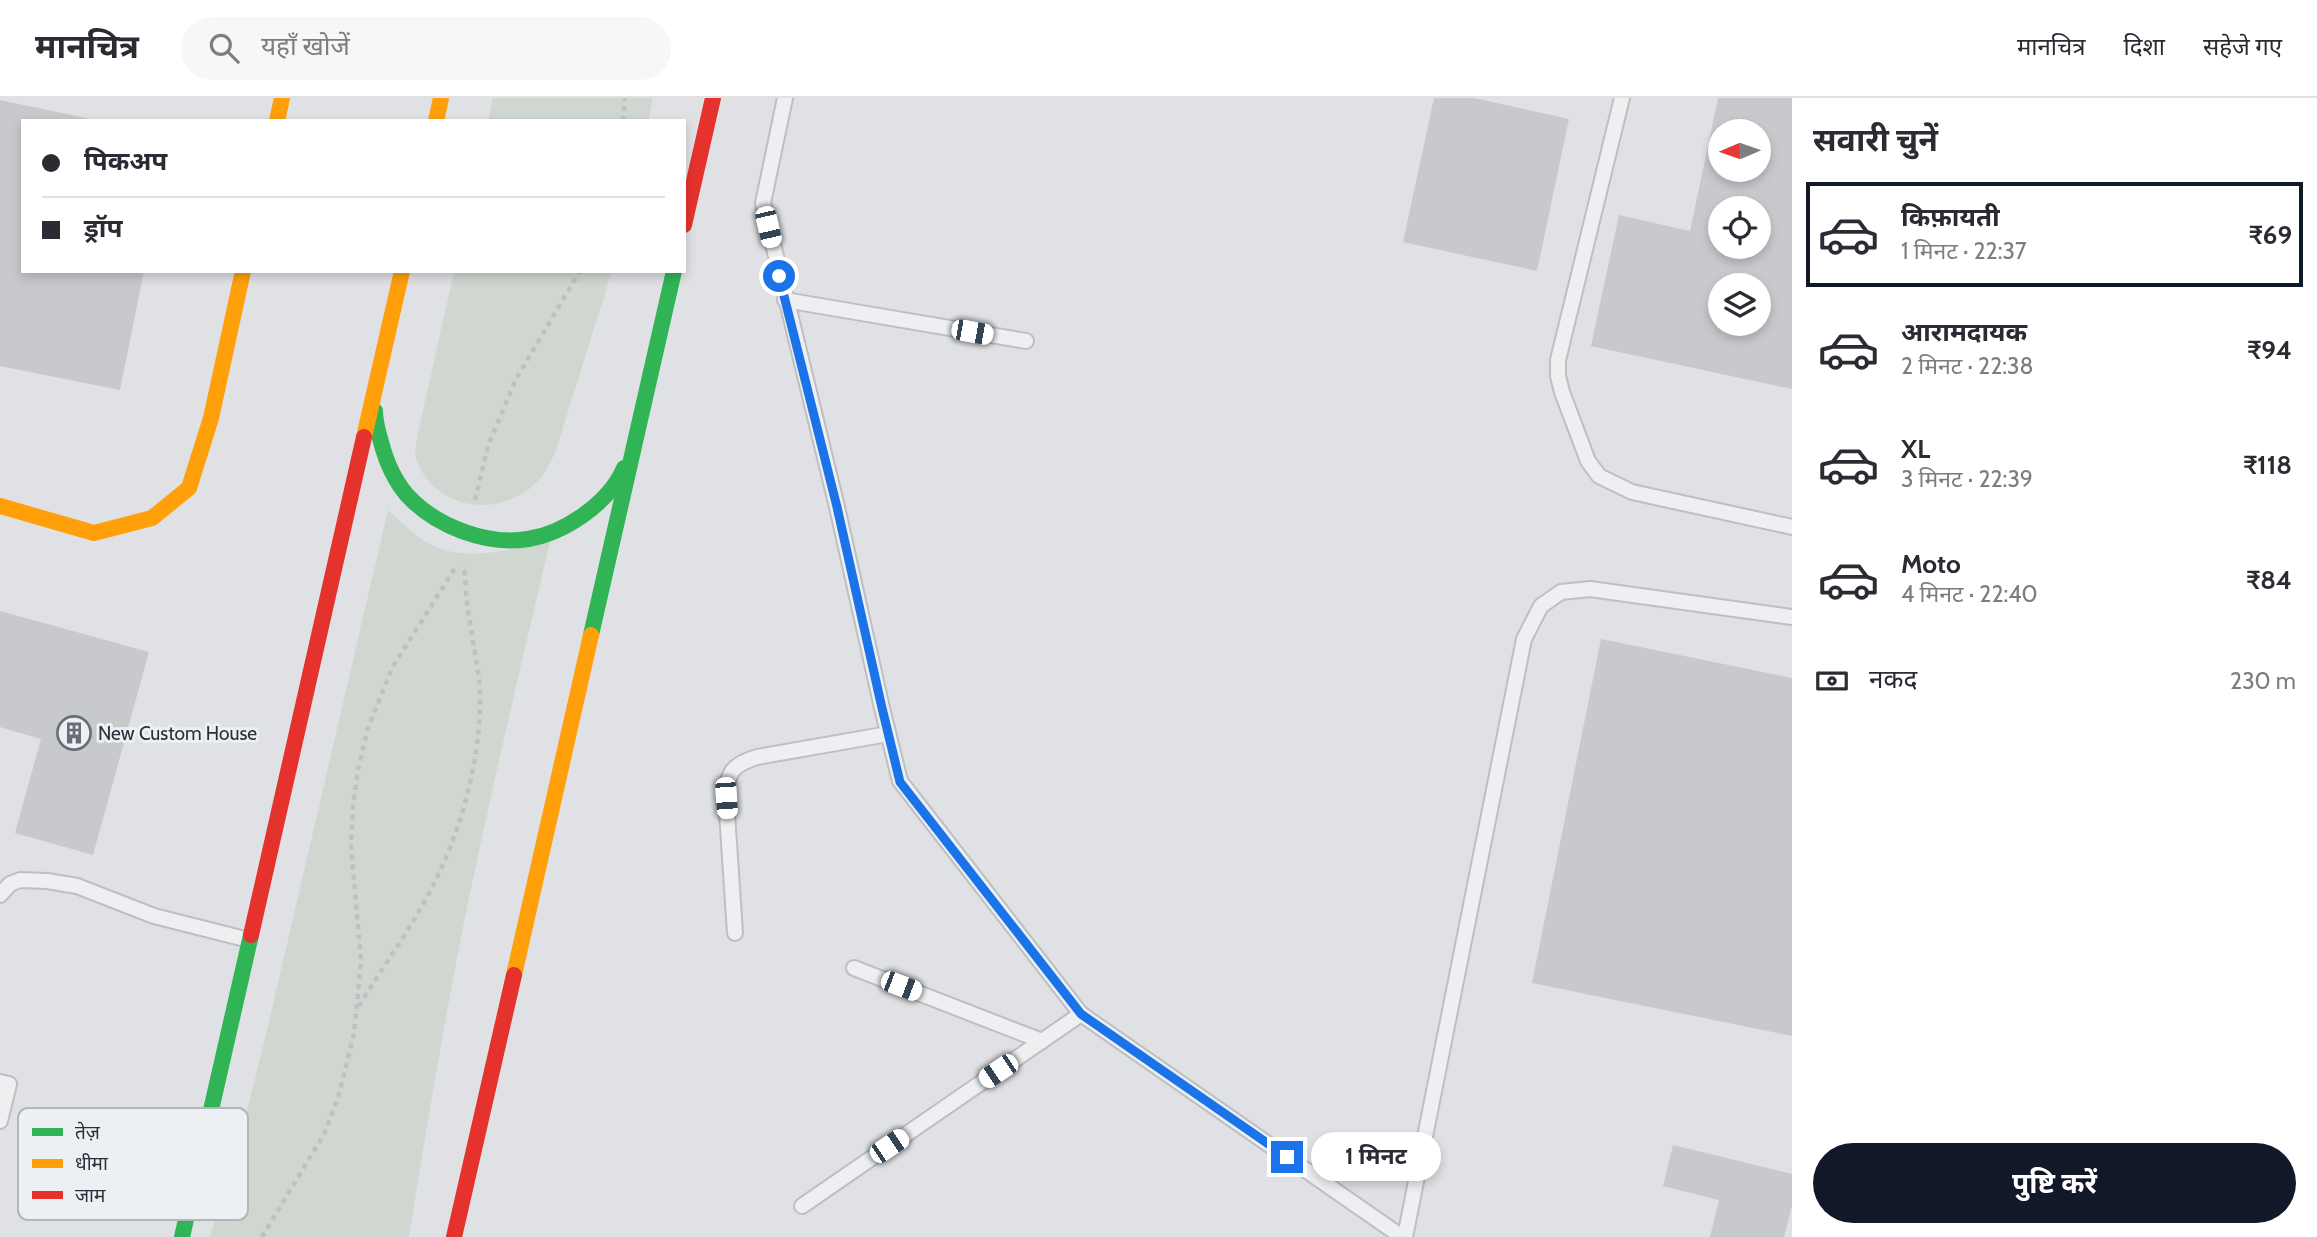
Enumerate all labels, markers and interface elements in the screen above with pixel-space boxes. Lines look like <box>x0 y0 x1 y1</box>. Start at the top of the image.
search box <box>181 17 671 80</box>
text: मानचित्र <box>35 26 139 66</box>
icon: search <box>205 29 243 67</box>
text: यहाँ खोजें <box>261 30 350 62</box>
text: मानचित्र <box>2017 32 2086 61</box>
text: दिशा <box>2124 32 2165 61</box>
text: सहेजे गए <box>2203 32 2282 61</box>
north arrow <box>1708 119 1771 182</box>
map controls <box>1708 119 1771 336</box>
text: सवारी चुनें <box>1813 120 1938 159</box>
text: पिकअप <box>84 145 167 177</box>
button: locate <box>1708 196 1771 259</box>
text: किफ़ायती <box>1901 201 2000 233</box>
icon: car <box>1817 203 1880 266</box>
car <box>754 204 783 250</box>
text: ड्रॉप <box>84 212 122 244</box>
text: ₹69 <box>2249 219 2292 251</box>
text: 1 मिनट · 22:37 <box>1901 237 2026 265</box>
route start <box>763 260 795 292</box>
button: layers <box>1708 273 1771 336</box>
text: आरामदायक <box>1901 316 2027 348</box>
car <box>950 318 995 346</box>
icon: car <box>1817 318 1880 381</box>
text: ₹94 <box>2247 334 2292 366</box>
text: 2 मिनट · 22:38 <box>1901 352 2033 380</box>
icon: car <box>1817 433 1880 496</box>
text: XL <box>1901 433 1930 465</box>
text: ₹118 <box>2243 449 2292 481</box>
text: 3 मिनट · 22:39 <box>1901 465 2033 493</box>
icon: car <box>1817 548 1880 611</box>
text: Moto <box>1901 548 1961 580</box>
text: ₹84 <box>2246 564 2292 596</box>
text: 4 मिनट · 22:40 <box>1901 580 2038 608</box>
icon: cash <box>1813 662 1851 700</box>
text: नकद <box>1869 663 1917 695</box>
text: 230 m <box>2230 667 2296 695</box>
building icon: New Custom House <box>55 714 93 752</box>
place label: New Custom House <box>98 722 257 745</box>
car <box>715 776 738 820</box>
car <box>878 969 925 1003</box>
car <box>975 1051 1022 1091</box>
legend <box>18 1108 248 1220</box>
text: तेज़ <box>75 1121 101 1144</box>
car <box>866 1126 913 1166</box>
callout: 1 मिनट <box>1312 1132 1441 1182</box>
route end <box>1271 1141 1303 1173</box>
text: 1 मिनट <box>1345 1142 1407 1170</box>
button: पुष्टि करें <box>1813 1143 2296 1223</box>
text: धीमा <box>75 1152 109 1175</box>
text: जाम <box>75 1184 106 1207</box>

